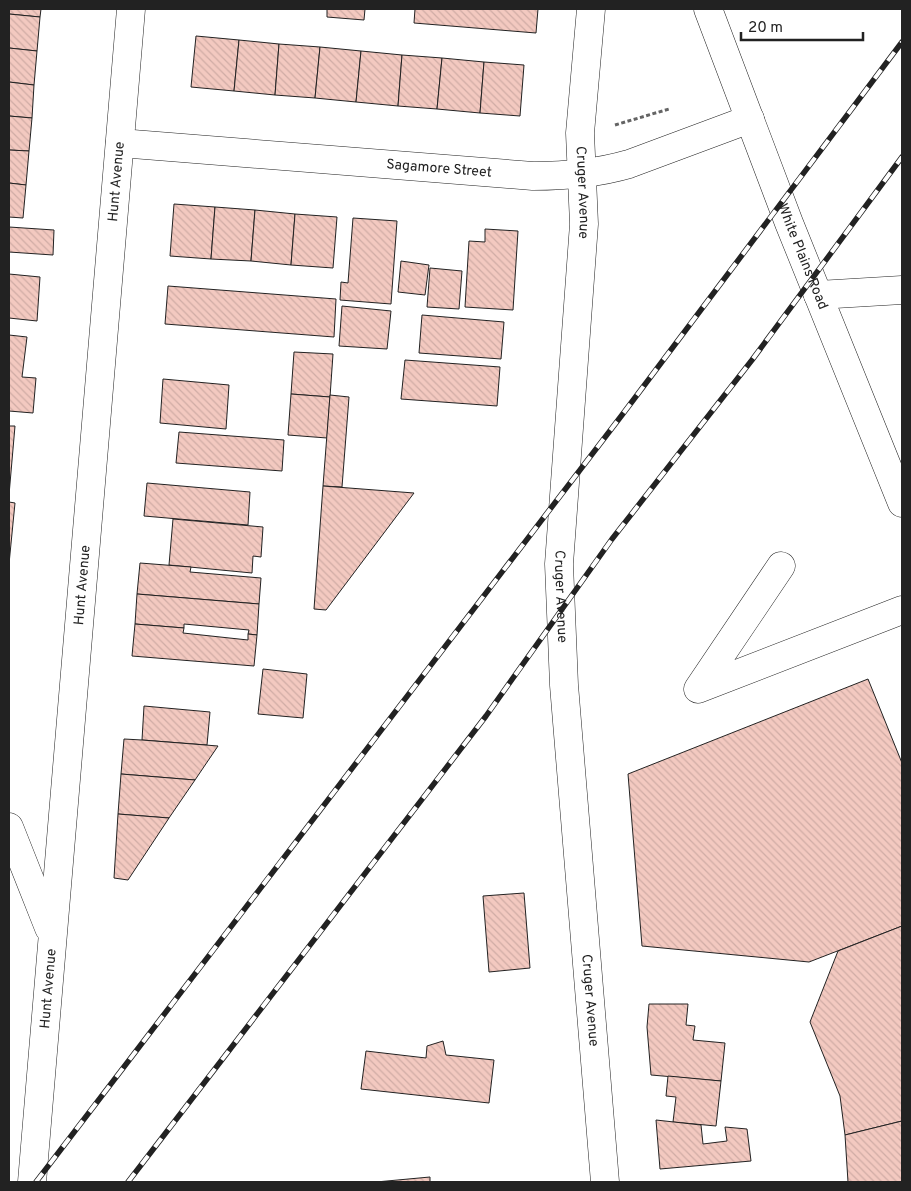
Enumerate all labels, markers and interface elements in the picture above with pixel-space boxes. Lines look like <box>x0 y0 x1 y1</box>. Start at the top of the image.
scale bar <box>741 10 864 42</box>
text: 20 m <box>748 19 783 38</box>
street label: Hunt Avenue <box>105 141 128 222</box>
street label: Cruger Avenue <box>572 146 593 239</box>
street label: Sagamore Street <box>386 156 492 181</box>
street label: White Plains Road <box>774 201 832 312</box>
street label: Hunt Avenue <box>71 544 94 626</box>
street label: Cruger Avenue <box>550 550 571 643</box>
street label: Hunt Avenue <box>36 948 60 1029</box>
street label: Cruger Avenue <box>578 953 602 1047</box>

